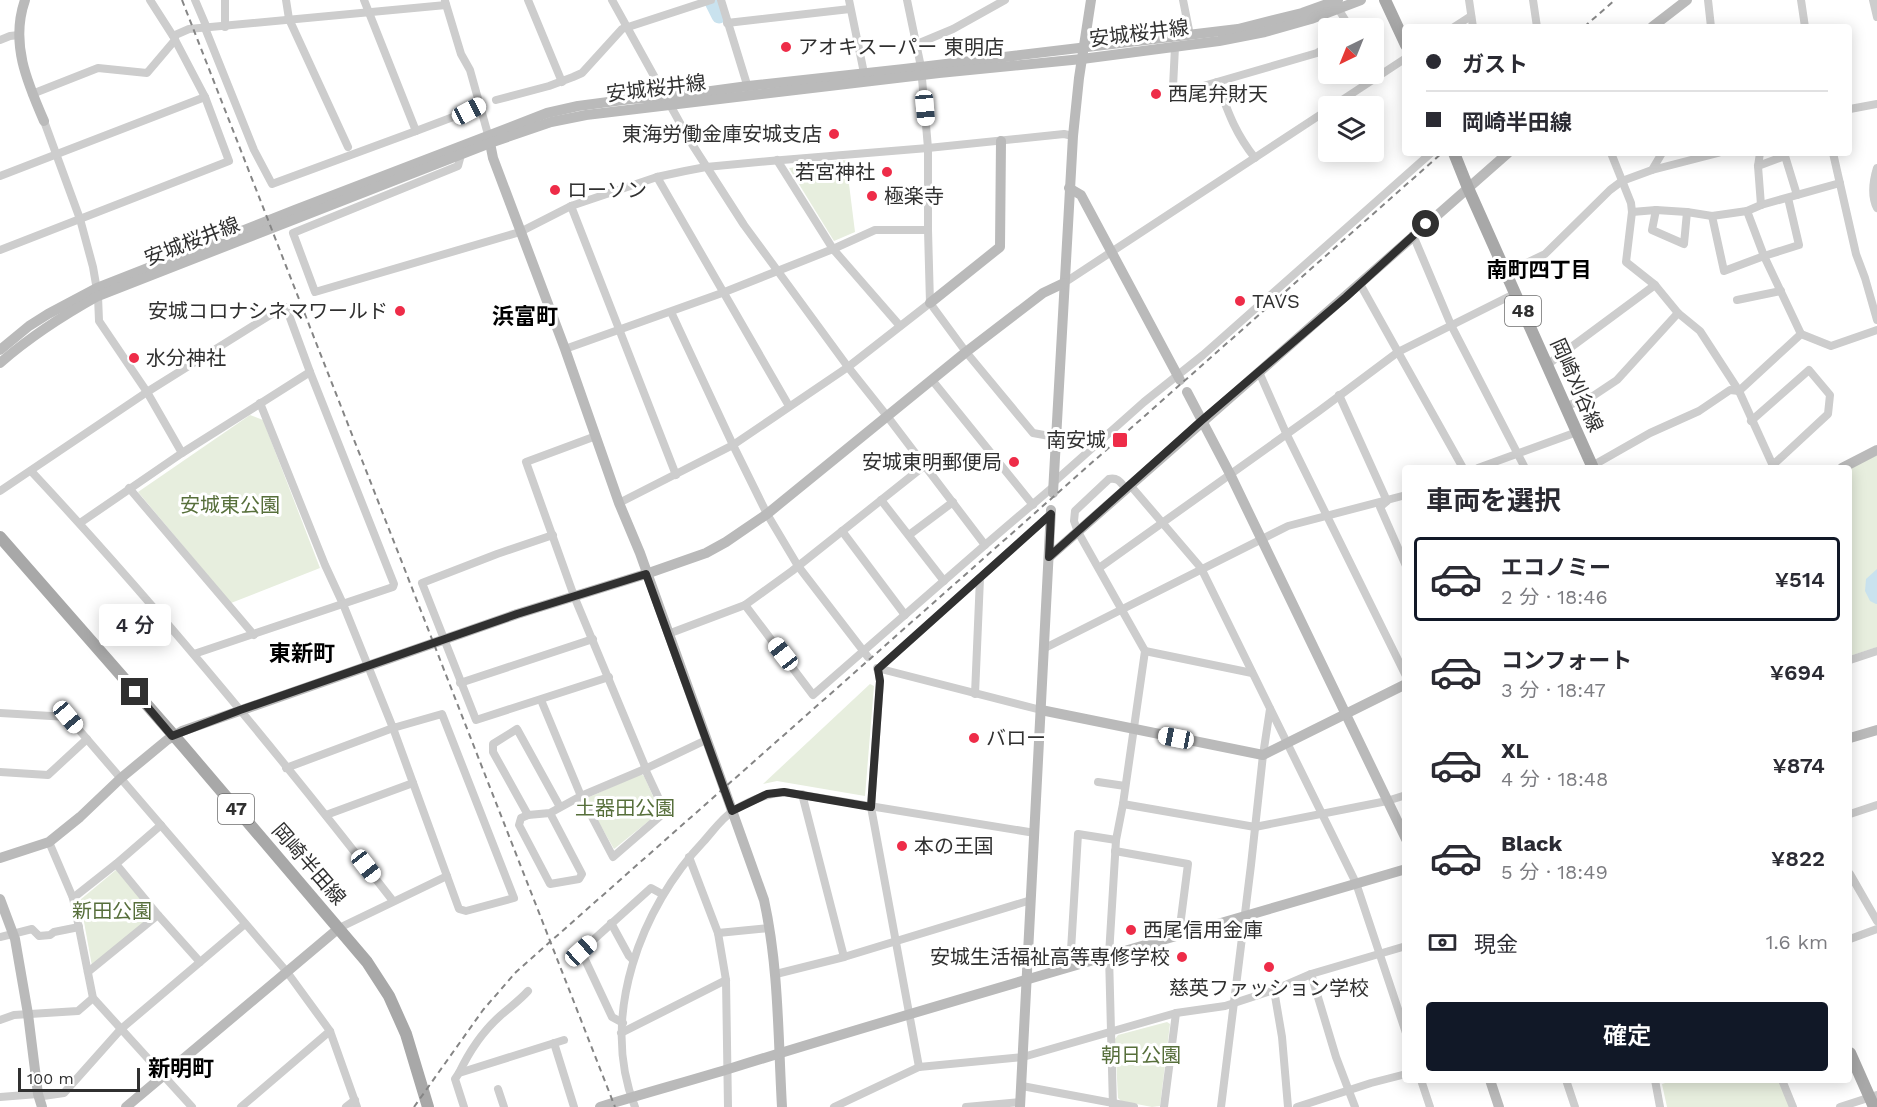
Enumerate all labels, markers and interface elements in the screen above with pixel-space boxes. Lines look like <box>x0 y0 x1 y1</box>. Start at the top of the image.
street label: 安城桜井線 <box>1088 15 1190 51</box>
north arrow <box>1318 18 1384 84</box>
map controls <box>1318 18 1384 162</box>
place label: アオキスーパー 東明店 <box>798 35 1004 59</box>
marker: アオキスーパー 東明店 <box>779 40 793 54</box>
text: ガスト <box>1462 52 1528 77</box>
street label: 安城桜井線 <box>605 70 707 106</box>
place label: 西尾弁財天 <box>1168 82 1268 106</box>
marker: 西尾弁財天 <box>1149 87 1163 101</box>
car <box>914 89 936 127</box>
car <box>449 95 489 127</box>
button: layers <box>1318 96 1384 162</box>
text: 岡崎半田線 <box>1462 110 1572 135</box>
place label: 東海労働金庫安城支店 <box>622 122 822 146</box>
marker: 東海労働金庫安城支店 <box>827 127 841 141</box>
place label: 若宮神社 <box>795 160 875 184</box>
marker: 若宮神社 <box>880 165 894 179</box>
place label: ローソン <box>567 178 647 202</box>
marker: ローソン <box>548 183 562 197</box>
place label: 極楽寺 <box>884 184 944 208</box>
marker: 極楽寺 <box>865 189 879 203</box>
route start <box>1412 210 1439 237</box>
street label: 安城桜井線 <box>141 212 243 270</box>
district label: 南町四丁目 <box>1487 257 1592 282</box>
place label: TAVS <box>1252 289 1300 313</box>
marker: TAVS <box>1233 294 1247 308</box>
road number: 48 <box>1505 296 1541 326</box>
place label: 安城コロナシネマワールド <box>148 299 388 323</box>
marker: 安城コロナシネマワールド <box>393 304 407 318</box>
district label: 浜富町 <box>492 304 558 329</box>
street label: 岡崎刈谷線 <box>1546 334 1608 436</box>
place label: 水分神社 <box>146 346 226 370</box>
marker: 水分神社 <box>127 351 141 365</box>
place label: 南安城 <box>1046 428 1106 452</box>
marker: 南安城 <box>1111 431 1129 449</box>
place label: 安城東明郵便局 <box>862 450 1002 474</box>
marker: 安城東明郵便局 <box>1007 455 1021 469</box>
text: 車両を選択 <box>1426 485 1561 517</box>
park label: 安城東公園 <box>180 493 280 517</box>
icon: car <box>1429 552 1483 606</box>
text: エコノミー <box>1501 555 1611 580</box>
text: ¥514 <box>1775 567 1825 592</box>
text: 2 分 · 18:46 <box>1501 585 1608 609</box>
callout: 4 分 <box>99 605 171 647</box>
text: 4 分 <box>116 613 154 637</box>
car <box>765 634 801 674</box>
district label: 東新町 <box>269 641 335 666</box>
icon: car <box>1429 645 1483 699</box>
text: コンフォート <box>1501 648 1632 673</box>
text: ¥694 <box>1770 660 1825 685</box>
route end <box>121 678 148 705</box>
text: 3 分 · 18:47 <box>1501 678 1606 702</box>
car <box>50 697 86 737</box>
place label: バロー <box>986 726 1046 750</box>
car <box>1157 726 1195 750</box>
marker: バロー <box>967 731 981 745</box>
icon: car <box>1429 738 1483 792</box>
text: XL <box>1501 738 1529 763</box>
text: ¥874 <box>1773 753 1825 778</box>
text: 4 分 · 18:48 <box>1501 767 1608 791</box>
road number: 47 <box>218 794 254 824</box>
park label: 土器田公園 <box>575 796 675 820</box>
street label: 岡崎半田線 <box>267 818 351 910</box>
icon: car <box>1429 831 1483 885</box>
text: Black <box>1501 831 1562 856</box>
place label: 本の王国 <box>914 834 994 858</box>
marker: 本の王国 <box>895 839 909 853</box>
car <box>348 846 384 886</box>
text: ¥822 <box>1771 846 1825 871</box>
text: 5 分 · 18:49 <box>1501 860 1608 884</box>
park label: 新田公園 <box>72 899 152 923</box>
place label: 西尾信用金庫 <box>1143 918 1263 942</box>
marker: 西尾信用金庫 <box>1124 923 1138 937</box>
icon: cash <box>1426 926 1459 959</box>
text: 1.6 km <box>1766 930 1828 954</box>
car <box>562 932 600 970</box>
text: 現金 <box>1474 932 1518 957</box>
place label: 安城生活福祉高等専修学校 <box>930 945 1170 969</box>
marker: 安城生活福祉高等専修学校 <box>1175 950 1189 964</box>
marker: 慈英ファッション学校 <box>1262 960 1276 974</box>
place label: 慈英ファッション学校 <box>1169 976 1369 1000</box>
button: 確定 <box>1426 1002 1828 1071</box>
park label: 朝日公園 <box>1101 1043 1181 1067</box>
district label: 新明町 <box>148 1056 214 1081</box>
scale bar <box>18 1065 140 1092</box>
text: 100 m <box>27 1069 74 1088</box>

